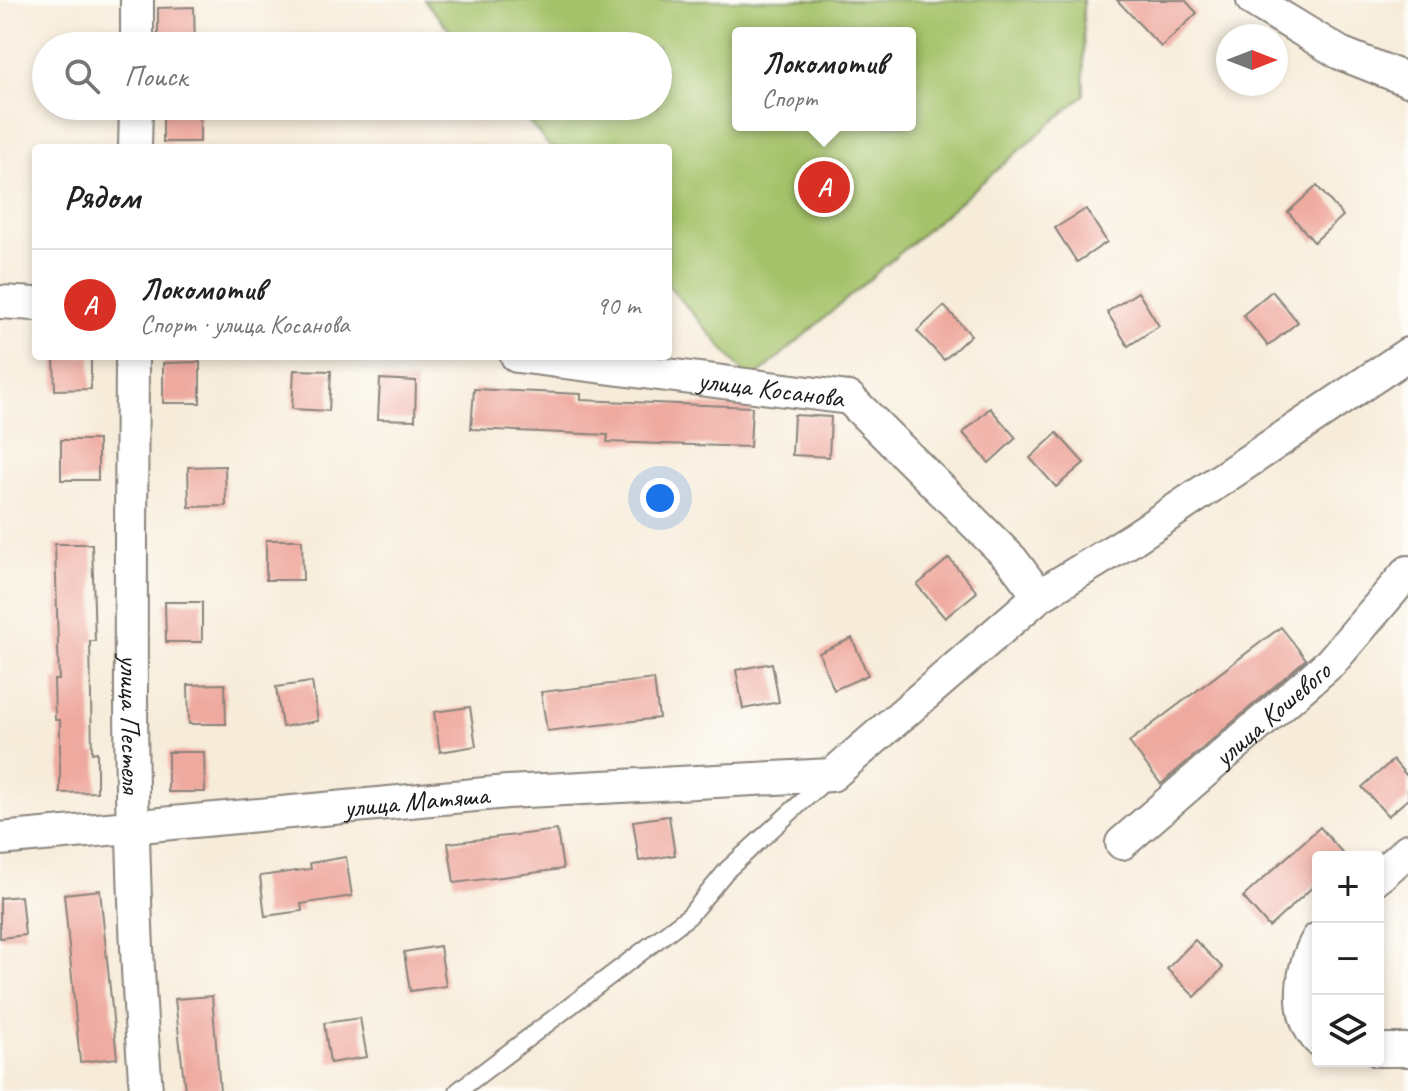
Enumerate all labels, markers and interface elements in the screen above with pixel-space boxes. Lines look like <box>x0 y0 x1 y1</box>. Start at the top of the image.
north arrow <box>1216 24 1288 96</box>
popup <box>732 27 916 131</box>
search box <box>32 32 672 120</box>
text: Локомотив <box>762 44 886 82</box>
icon: search <box>60 54 104 98</box>
text: Поиск <box>124 57 187 95</box>
text: Спорт <box>762 82 818 115</box>
pin: A <box>798 157 850 217</box>
text: Рядом <box>64 175 140 218</box>
text: Локомотив <box>140 270 265 308</box>
text: A <box>83 289 97 322</box>
text: 90 m <box>596 289 640 322</box>
text: Спорт · улица Косанова <box>140 308 349 341</box>
street label: улица Косанова <box>694 362 848 415</box>
your location <box>640 478 680 518</box>
street label: улица Кошевого <box>1205 652 1339 775</box>
street label: улица Пестеля <box>113 653 149 796</box>
street label: улица Матяша <box>340 777 493 825</box>
map controls <box>1312 851 1384 1067</box>
button: + <box>1312 851 1384 923</box>
button: − <box>1312 923 1384 995</box>
button: layers <box>1312 995 1384 1067</box>

